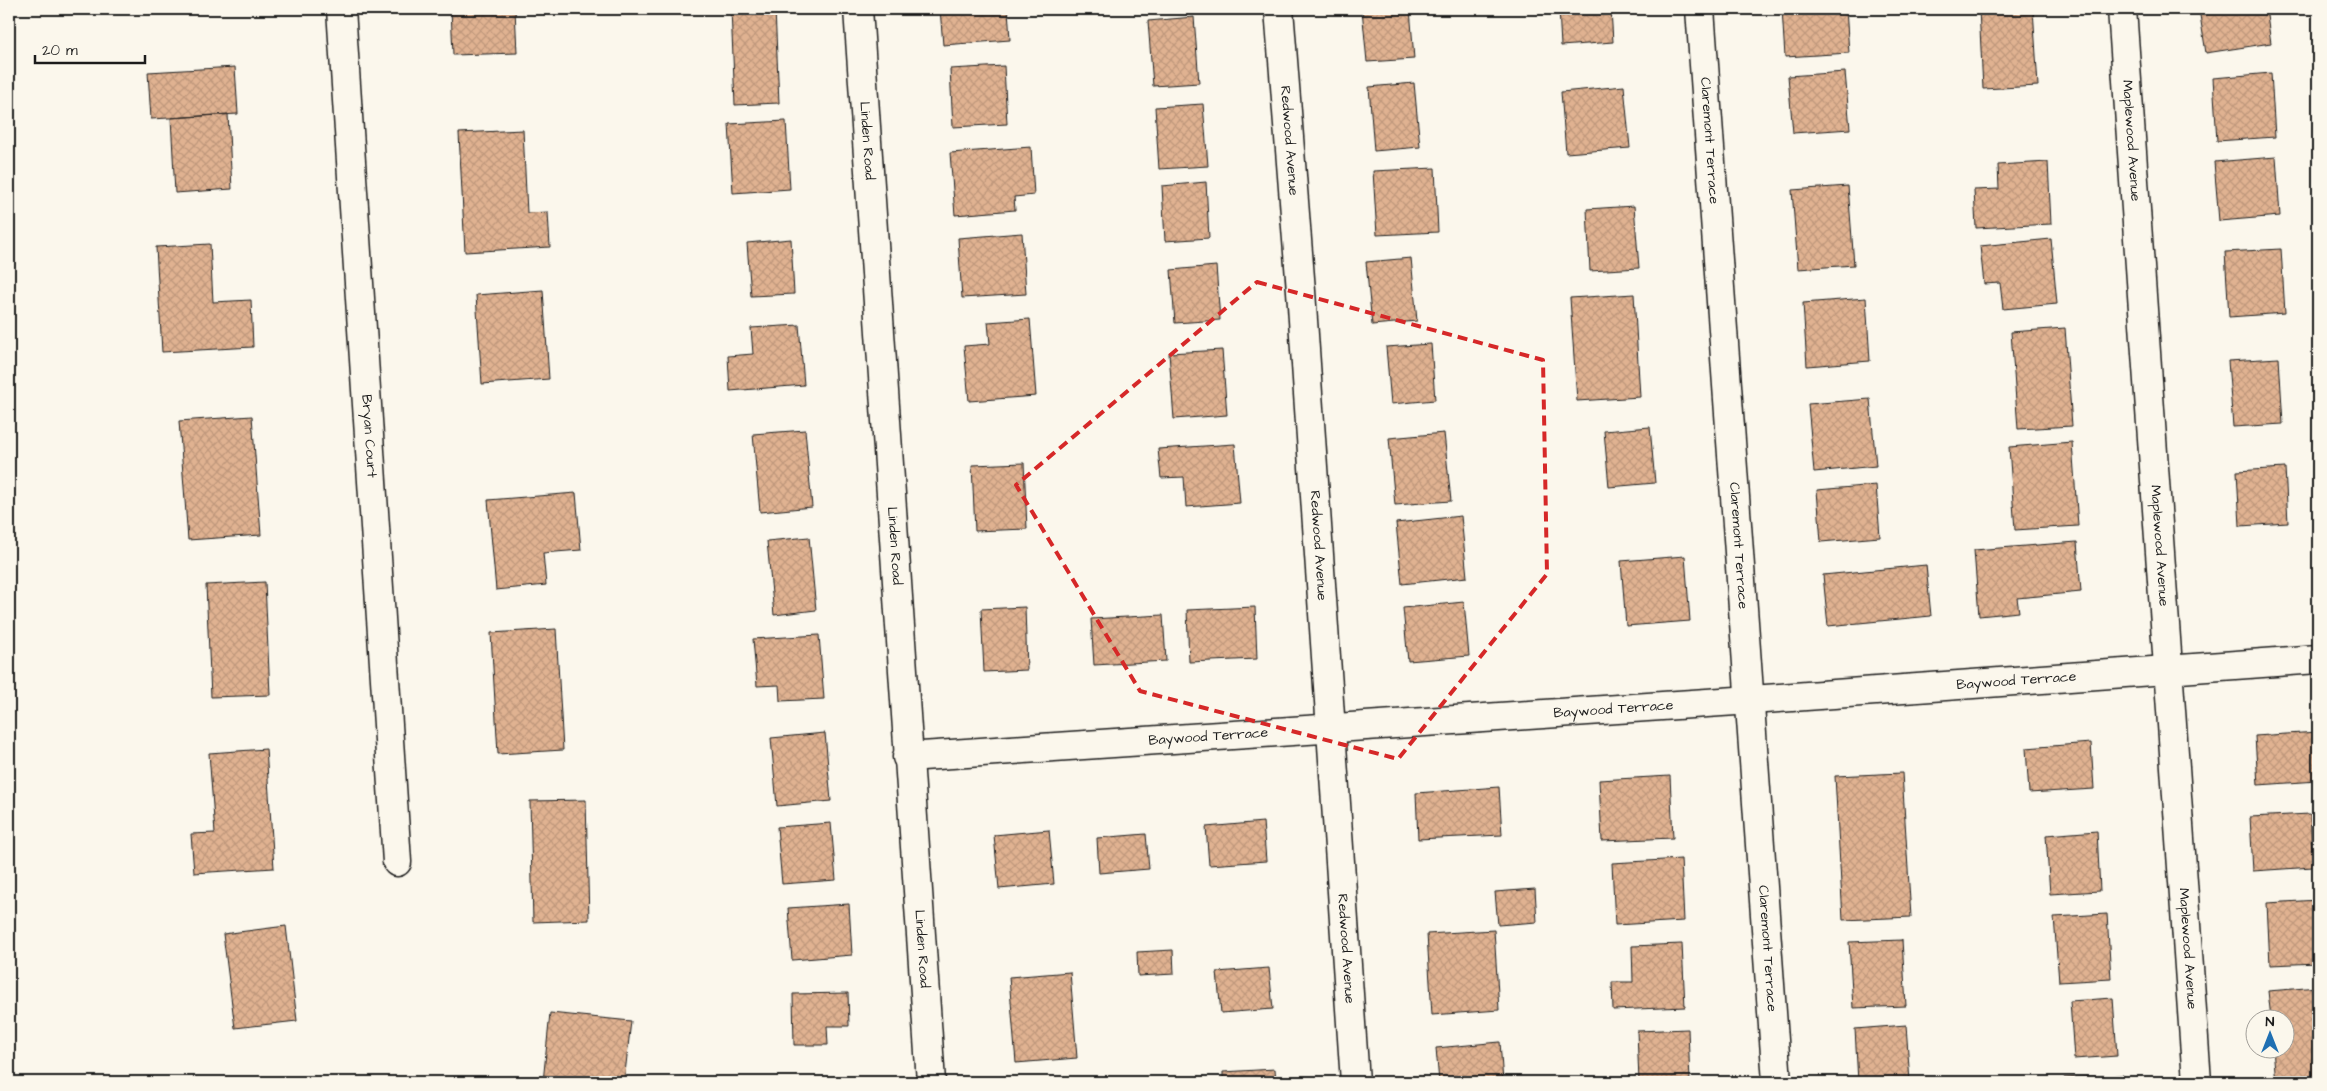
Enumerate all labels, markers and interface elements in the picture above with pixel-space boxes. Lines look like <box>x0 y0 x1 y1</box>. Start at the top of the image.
scale bar <box>35 32 145 64</box>
text: 20 m <box>42 40 78 61</box>
street label: Claremont Terrace <box>1695 77 1724 205</box>
street label: Maplewood Avenue <box>2117 79 2145 202</box>
street label: Redwood Avenue <box>1275 85 1304 197</box>
street label: Linden Road <box>854 101 880 180</box>
street label: Bryan Court <box>356 394 382 479</box>
street label: Claremont Terrace <box>1724 482 1753 610</box>
street label: Maplewood Avenue <box>2145 484 2174 607</box>
street label: Redwood Avenue <box>1305 490 1332 602</box>
street label: Linden Road <box>882 506 907 586</box>
street label: Baywood Terrace <box>1956 666 2077 695</box>
street label: Baywood Terrace <box>1553 695 1674 723</box>
street label: Baywood Terrace <box>1148 723 1269 751</box>
street label: Claremont Terrace <box>1753 885 1782 1013</box>
street label: Maplewood Avenue <box>2173 887 2202 1011</box>
street label: Redwood Avenue <box>1332 893 1360 1005</box>
street label: Linden Road <box>909 909 935 989</box>
north arrow <box>2244 1008 2294 1058</box>
text: N <box>2266 1012 2275 1032</box>

